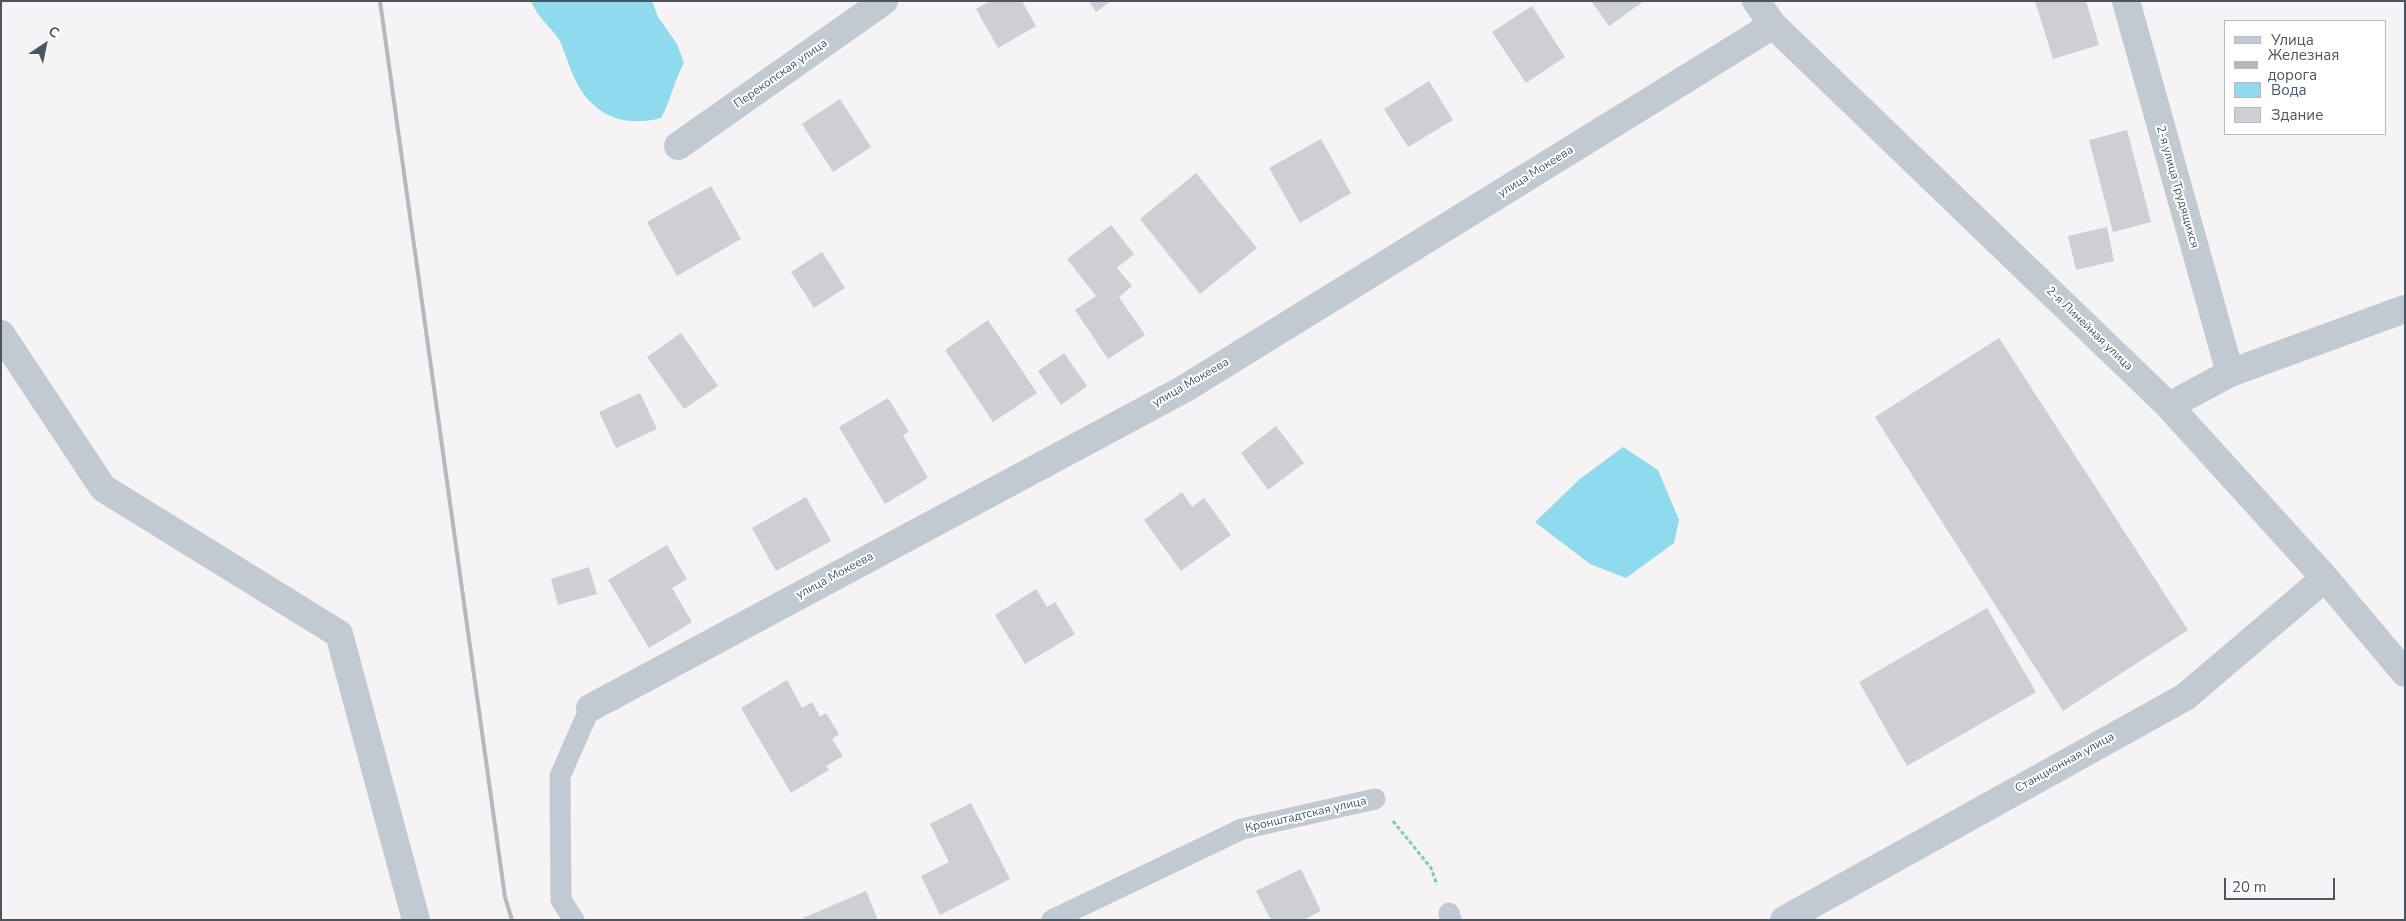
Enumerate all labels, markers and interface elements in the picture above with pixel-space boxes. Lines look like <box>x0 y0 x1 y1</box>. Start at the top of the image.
north arrow <box>20 20 70 70</box>
legend <box>2224 20 2386 135</box>
text: С <box>44 22 63 43</box>
text: Улица <box>2271 30 2314 50</box>
street label: Перекопская улица <box>731 36 831 112</box>
text: Железная дорога <box>2268 45 2339 85</box>
text: Вода <box>2271 80 2307 100</box>
text: Здание <box>2271 105 2323 125</box>
street label: 2-я улица Трудящихся <box>2153 124 2201 250</box>
street label: улица Мокеева <box>1496 143 1576 201</box>
street label: 2-я Линейная улица <box>2043 284 2135 374</box>
street label: улица Мокеева <box>1150 355 1232 411</box>
street label: улица Мокеева <box>794 549 876 603</box>
street label: Станционная улица <box>2013 730 2117 796</box>
street label: Кронштадтская улица <box>1244 794 1368 836</box>
scale bar <box>2226 868 2337 900</box>
text: 20 m <box>2232 877 2267 897</box>

